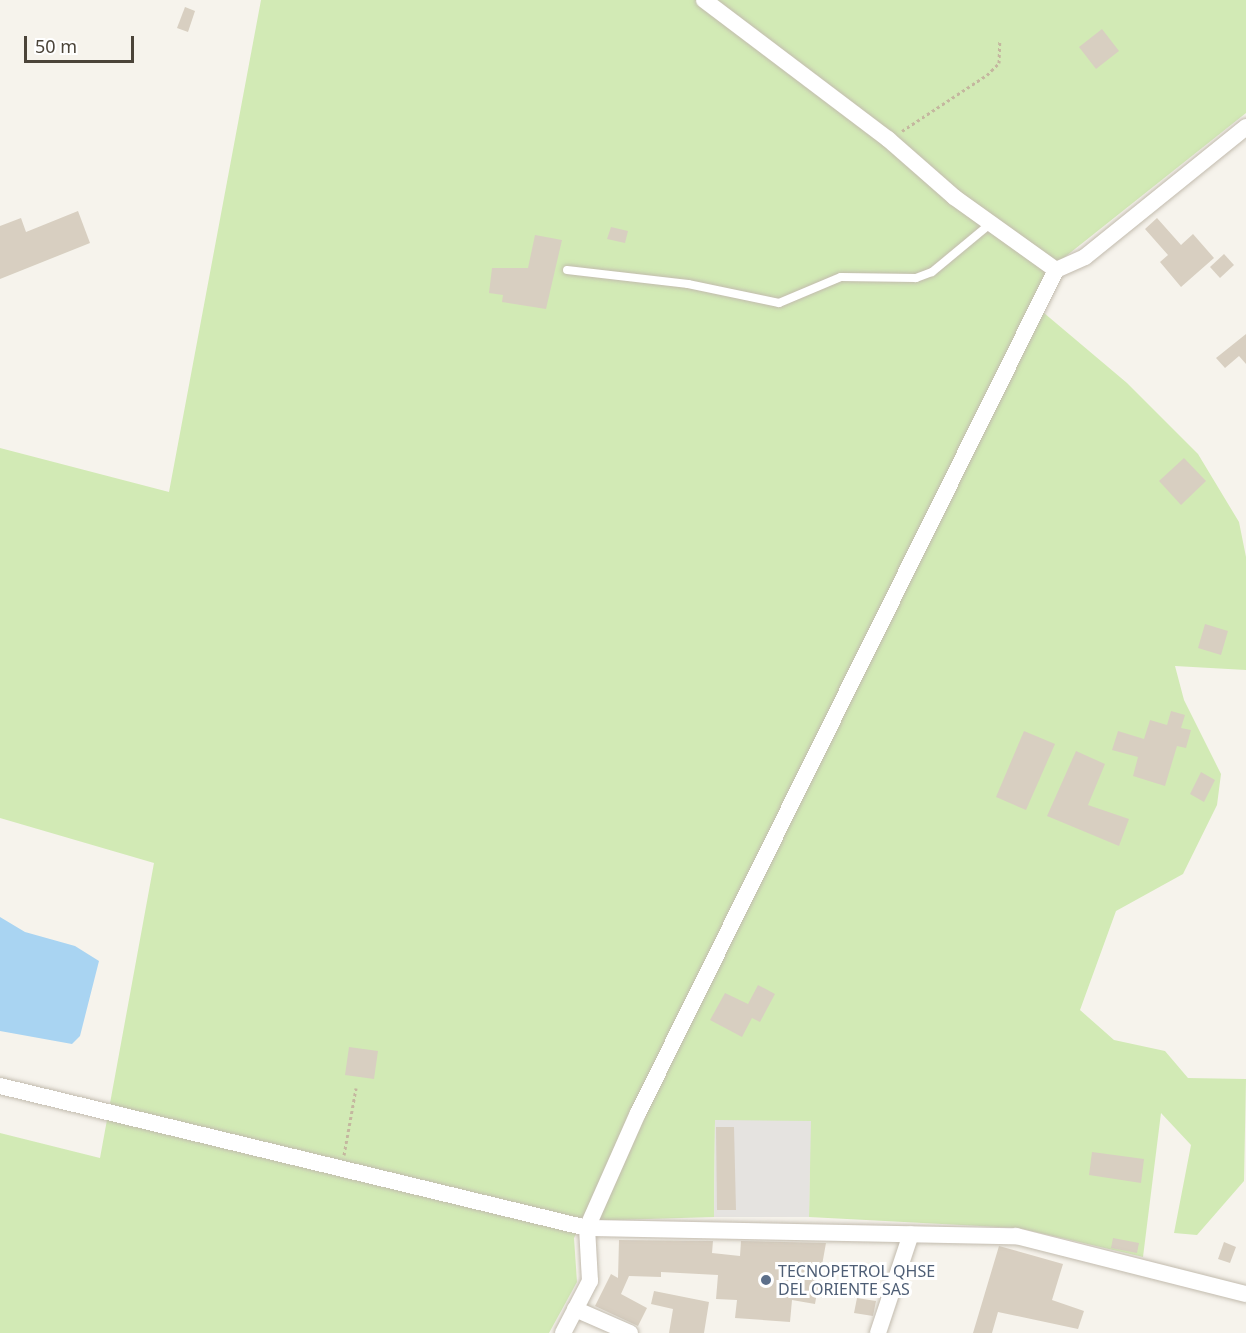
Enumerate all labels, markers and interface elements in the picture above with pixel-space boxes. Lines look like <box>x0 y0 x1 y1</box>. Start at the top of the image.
scale bar <box>27 24 136 62</box>
text: 50 m <box>35 34 77 58</box>
place label: TECNOPETROL QHSE DEL ORIENTE SAS <box>778 1261 935 1299</box>
marker: TECNOPETROL QHSE DEL ORIENTE SAS <box>759 1273 773 1287</box>

